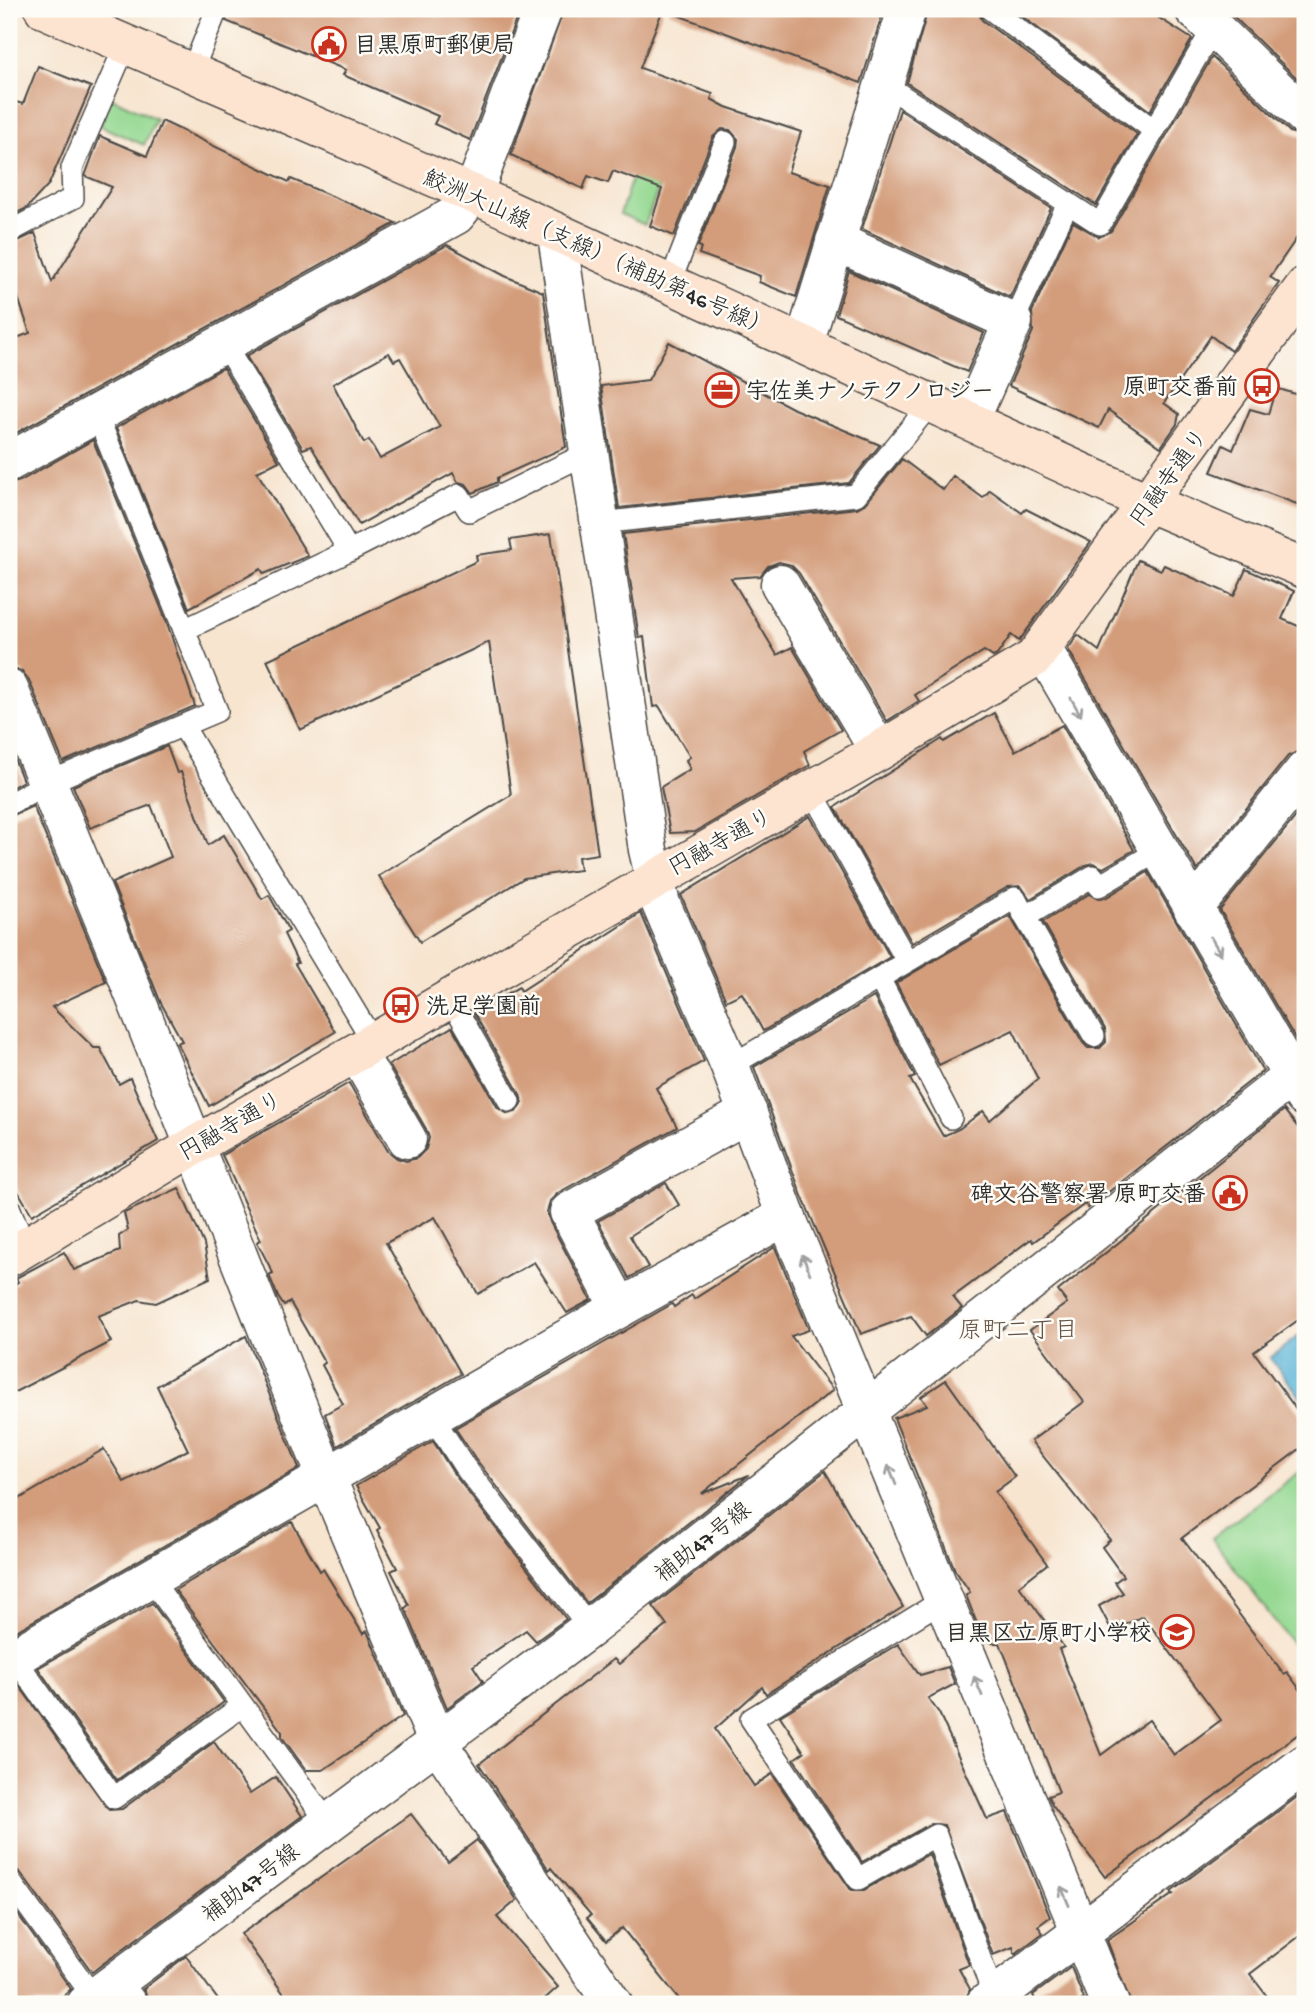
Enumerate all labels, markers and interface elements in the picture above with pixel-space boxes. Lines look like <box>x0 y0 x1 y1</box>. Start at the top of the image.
public building icon: 目黒原町郵便局 <box>310 25 348 63</box>
place label: 目黒原町郵便局 <box>354 33 515 61</box>
street label: 鮫洲大山線（支線）（補助第46号線） <box>418 165 776 345</box>
bus stop icon: 原町交番前 <box>1243 367 1281 405</box>
office icon: 宇佐美ナノテクノロジー <box>703 371 741 409</box>
place label: 原町交番前 <box>1123 375 1238 403</box>
place label: 宇佐美ナノテクノロジー <box>746 379 994 407</box>
street label: 円融寺通り <box>1125 424 1216 534</box>
one-way arrow <box>1069 697 1083 717</box>
street label: 円融寺通り <box>664 804 779 884</box>
one-way arrow <box>1209 936 1223 956</box>
bus stop icon: 洗足学園前 <box>382 986 420 1024</box>
place label: 洗足学園前 <box>426 994 541 1022</box>
street label: 円融寺通り <box>175 1087 288 1168</box>
public building icon: 碑文谷警察署 原町交番 <box>1211 1174 1249 1212</box>
place label: 碑文谷警察署 原町交番 <box>971 1181 1206 1210</box>
one-way arrow <box>799 1254 812 1276</box>
district label: 原町二丁目 <box>958 1318 1078 1347</box>
one-way arrow <box>885 1465 898 1486</box>
street label: 補助47号線 <box>650 1497 758 1590</box>
school or university icon: 目黒区立原町小学校 <box>1158 1613 1196 1651</box>
place label: 目黒区立原町小学校 <box>945 1621 1152 1649</box>
one-way arrow <box>971 1675 984 1697</box>
street label: 補助47号線 <box>198 1839 306 1930</box>
one-way arrow <box>1058 1885 1071 1907</box>

